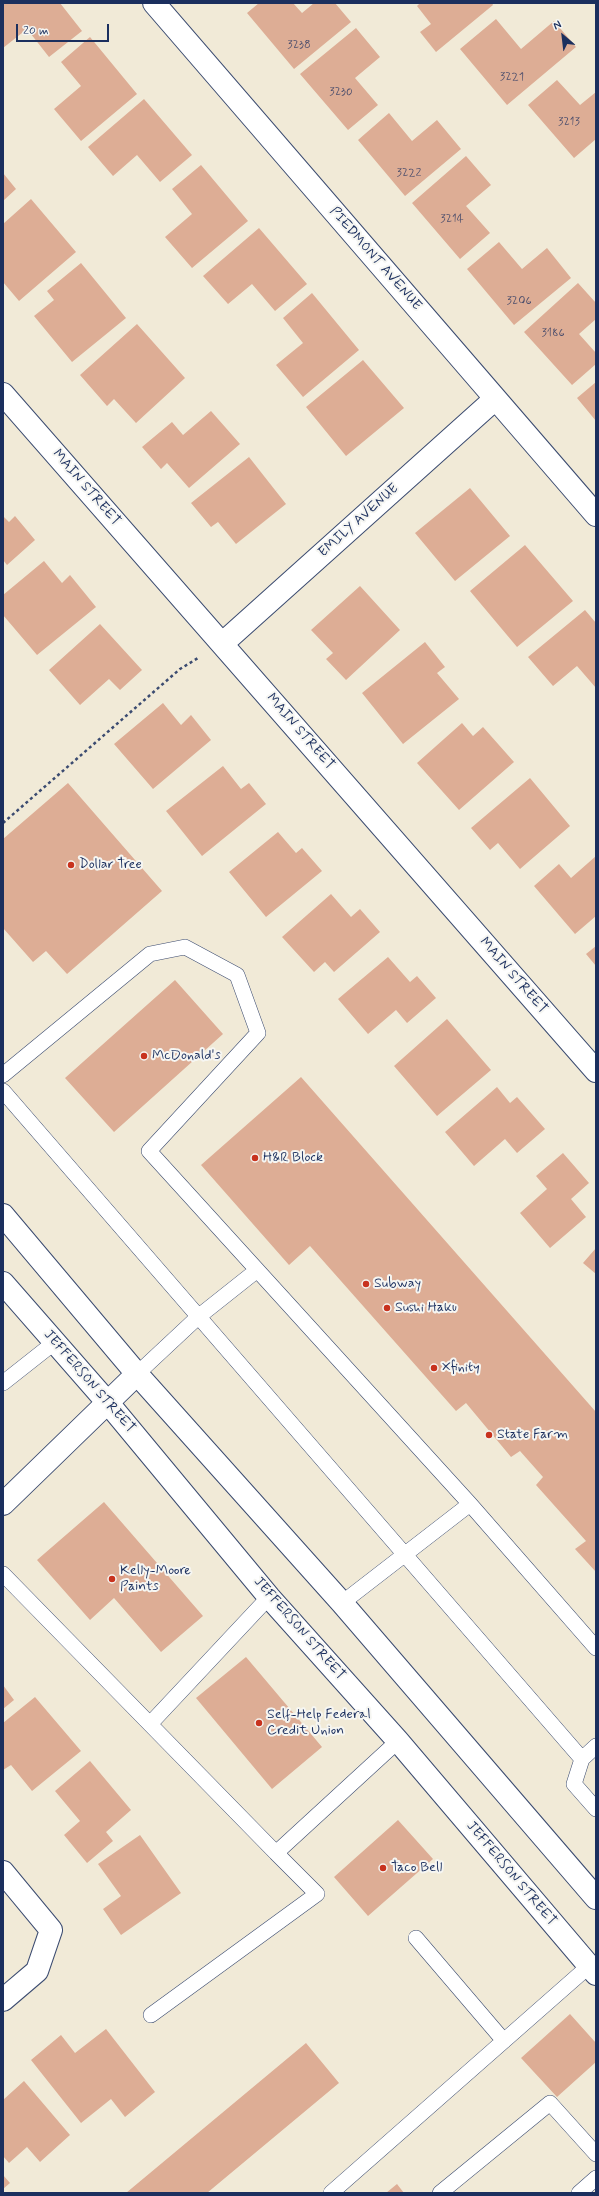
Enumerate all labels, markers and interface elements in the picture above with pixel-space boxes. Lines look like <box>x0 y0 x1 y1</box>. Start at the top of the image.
scale bar <box>18 16 111 42</box>
north arrow <box>543 16 583 56</box>
text: N <box>551 18 564 33</box>
text: 20 m <box>23 23 49 39</box>
house number: 3238 <box>287 38 311 52</box>
house number: 3221 <box>500 70 524 84</box>
house number: 3230 <box>329 85 353 99</box>
house number: 3213 <box>558 115 580 129</box>
house number: 3222 <box>397 166 421 180</box>
street label: PIEDMONT AVENUE <box>325 204 425 314</box>
house number: 3214 <box>440 212 464 226</box>
house number: 3206 <box>506 294 532 308</box>
house number: 3186 <box>541 326 565 340</box>
street label: MAIN STREET <box>48 446 124 530</box>
street label: EMILY AVENUE <box>316 481 402 561</box>
street label: MAIN STREET <box>262 690 338 774</box>
place label: Dollar Tree <box>79 857 142 873</box>
marker: Dollar Tree <box>66 860 76 870</box>
street label: MAIN STREET <box>475 934 551 1018</box>
place label: McDonald's <box>152 1048 221 1064</box>
marker: McDonald's <box>139 1051 149 1061</box>
place label: H&R Block <box>263 1150 323 1166</box>
marker: H&R Block <box>250 1153 260 1163</box>
place label: Subway <box>374 1276 421 1292</box>
marker: Subway <box>361 1279 371 1289</box>
place label: Sushi Haku <box>395 1300 457 1316</box>
marker: Sushi Haku <box>382 1303 392 1313</box>
street label: JEFFERSON STREET <box>40 1327 138 1437</box>
place label: Xfinity <box>442 1360 480 1376</box>
marker: Xfinity <box>429 1363 439 1373</box>
place label: State Farm <box>497 1427 568 1443</box>
marker: State Farm <box>484 1430 494 1440</box>
place label: Kelly-Moore Paints <box>120 1563 191 1596</box>
marker: Kelly-Moore Paints <box>107 1574 117 1584</box>
street label: JEFFERSON STREET <box>250 1574 348 1684</box>
place label: Self-Help Federal Credit Union <box>267 1707 371 1740</box>
marker: Self-Help Federal Credit Union <box>254 1718 264 1728</box>
street label: JEFFERSON STREET <box>462 1818 560 1930</box>
place label: Taco Bell <box>391 1860 442 1876</box>
marker: Taco Bell <box>378 1863 388 1873</box>

